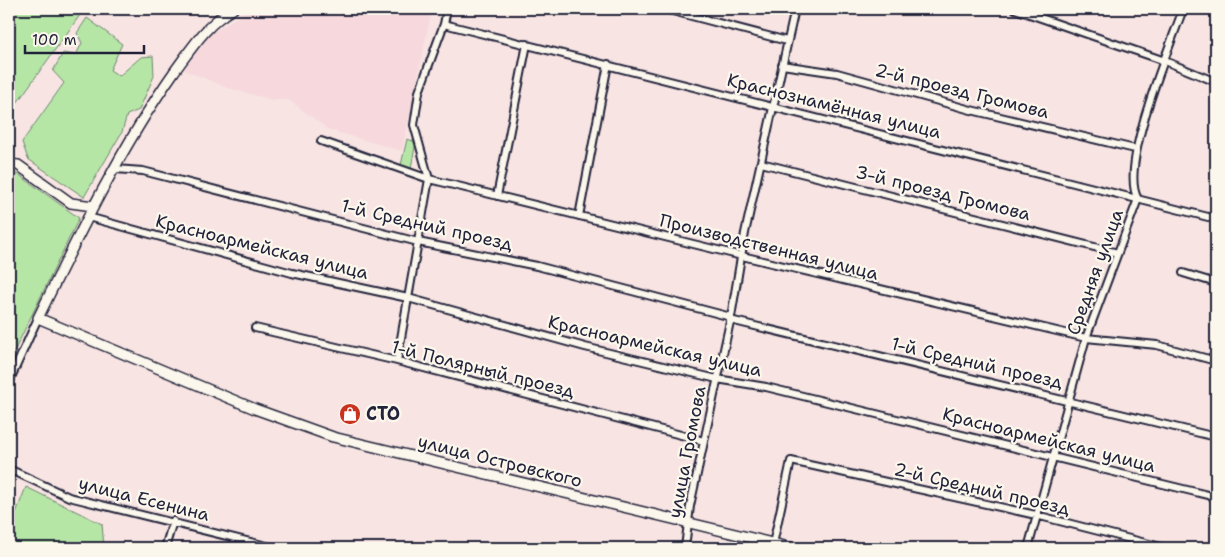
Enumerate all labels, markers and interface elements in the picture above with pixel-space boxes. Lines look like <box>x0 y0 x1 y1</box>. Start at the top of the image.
scale bar <box>25 22 144 54</box>
text: 100 m <box>32 30 77 50</box>
street label: 2-й проезд Громова <box>873 58 1051 124</box>
street label: Краснознамённая улица <box>724 68 944 144</box>
street label: 3-й проезд Громова <box>853 160 1033 226</box>
street label: 1-й Средний проезд <box>339 194 516 257</box>
street label: Средняя улица <box>1061 206 1129 338</box>
street label: Производственная улица <box>657 208 881 286</box>
street label: Красноармейская улица <box>153 209 371 285</box>
street label: Красноармейская улица <box>546 310 764 382</box>
street label: 1-й Средний проезд <box>889 332 1066 395</box>
street label: 1-й Полярный проезд <box>389 335 578 404</box>
street label: улица Громова <box>662 384 712 520</box>
shop icon: СТО <box>338 402 362 426</box>
place label: СТО <box>366 402 400 426</box>
street label: Красноармейская улица <box>940 402 1158 478</box>
street label: улица Островского <box>415 429 585 493</box>
street label: 2-й Средний проезд <box>892 457 1073 521</box>
street label: улица Есенина <box>76 471 212 527</box>

